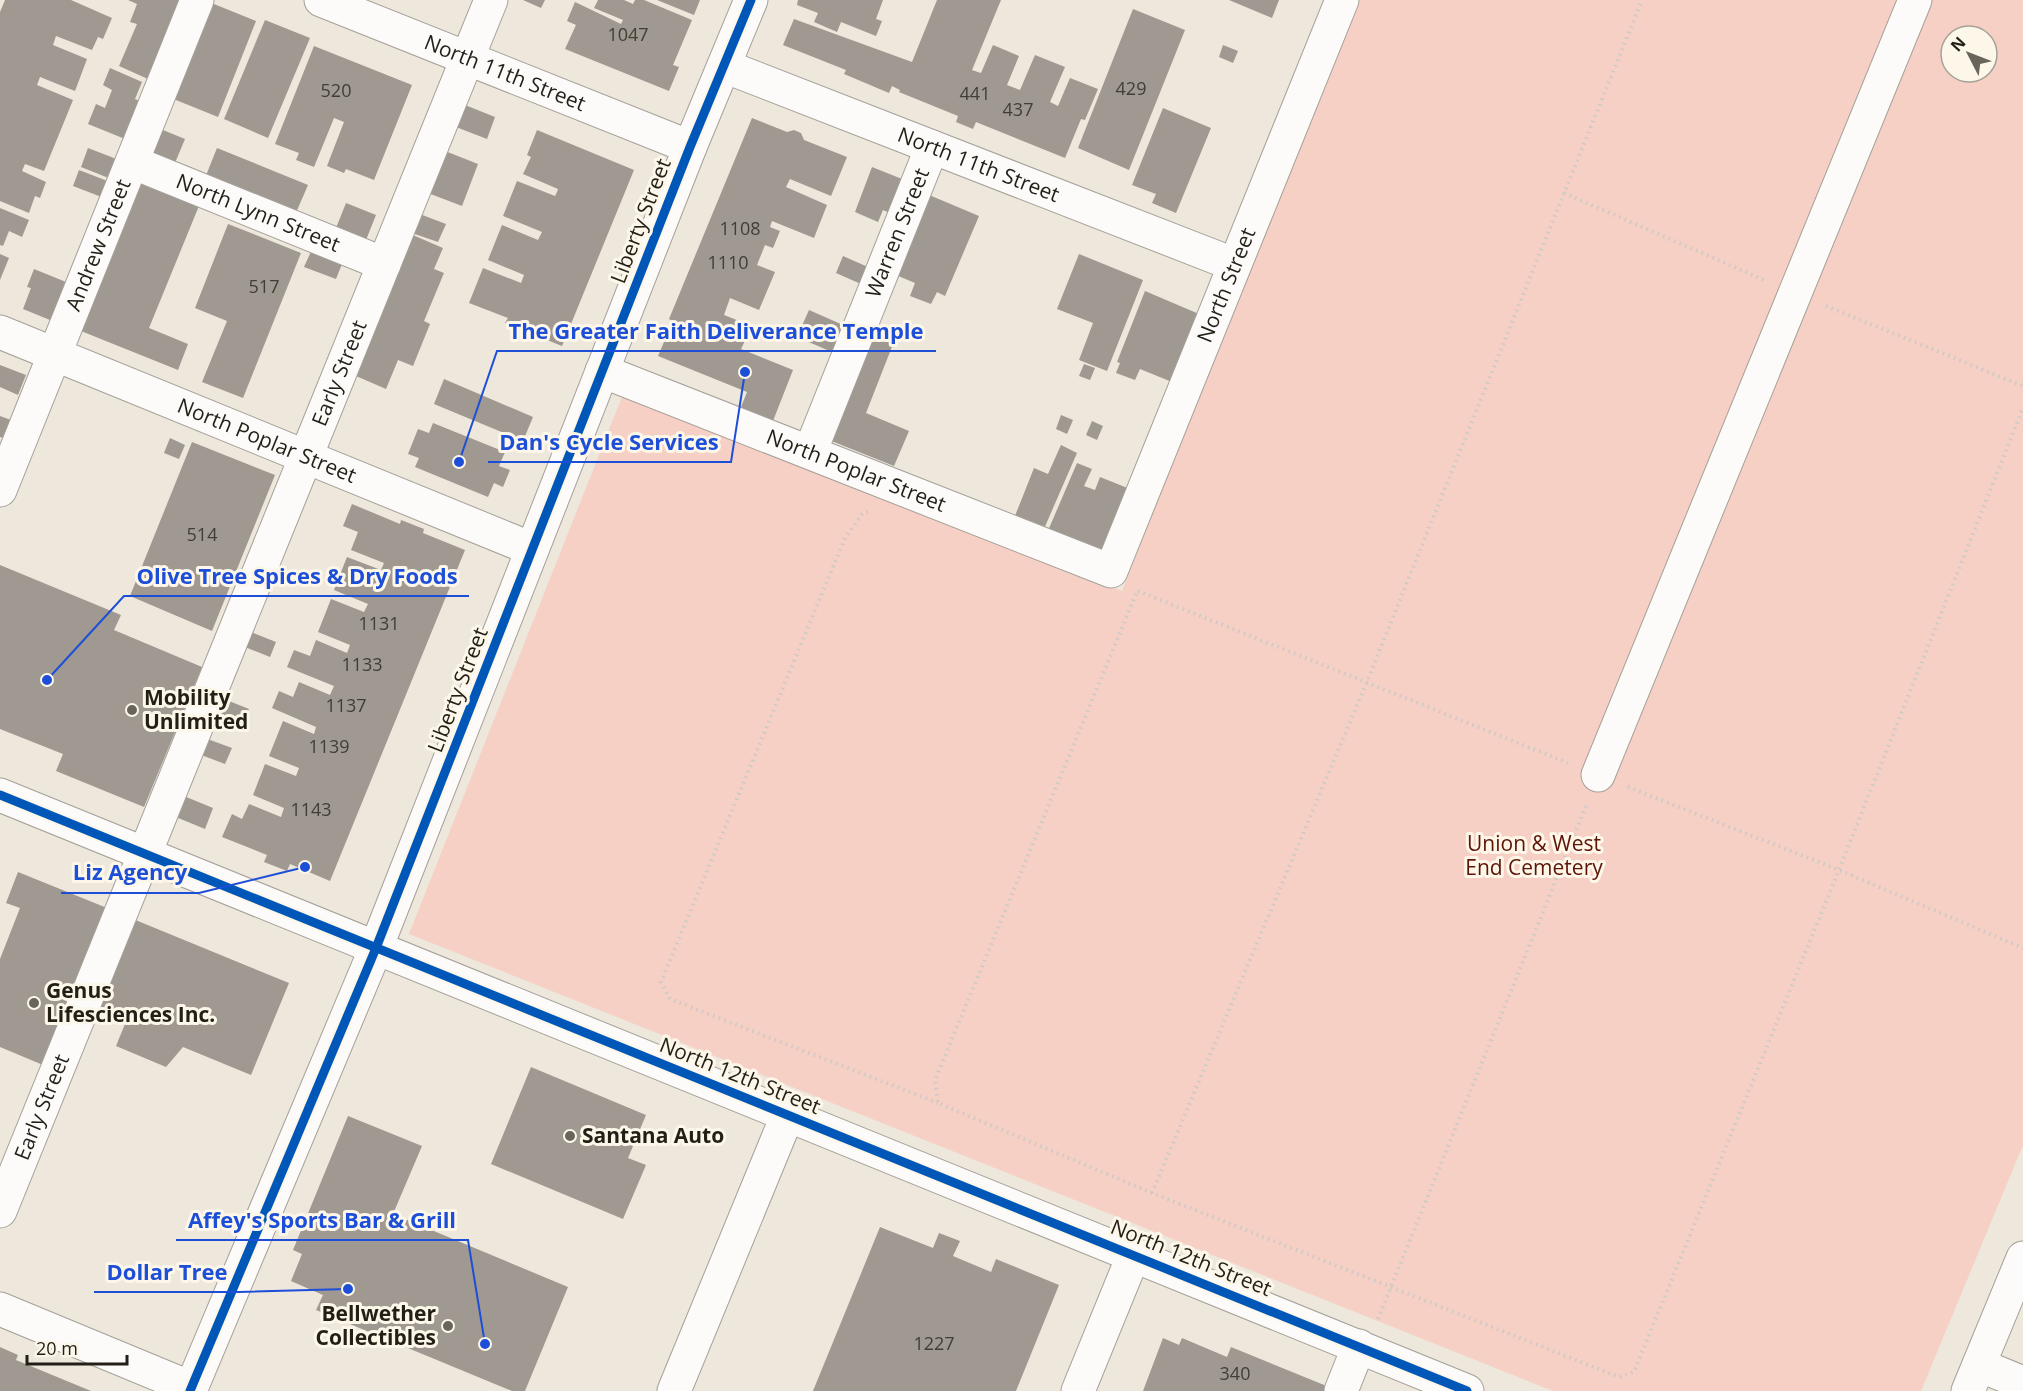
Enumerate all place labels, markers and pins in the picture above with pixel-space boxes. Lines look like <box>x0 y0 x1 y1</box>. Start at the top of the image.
callout: The Greater Faith Deliverance Temple <box>497 311 936 351</box>
callout: Dan's Cycle Services <box>488 422 731 462</box>
callout: Olive Tree Spices & Dry Foods <box>124 556 469 596</box>
place label: Mobility Unlimited <box>144 683 248 735</box>
marker: Mobility Unlimited <box>125 703 139 717</box>
callout: Liz Agency <box>61 853 199 893</box>
place label: Genus Lifesciences Inc. <box>46 976 215 1028</box>
marker: Genus Lifesciences Inc. <box>27 996 41 1010</box>
place label: Santana Auto <box>582 1121 724 1149</box>
marker: Santana Auto <box>563 1129 577 1143</box>
callout: Affey's Sports Bar & Grill <box>176 1200 468 1240</box>
callout: Dollar Tree <box>94 1252 239 1292</box>
place label: Bellwether Collectibles <box>316 1299 436 1351</box>
marker: Bellwether Collectibles <box>441 1319 455 1333</box>

